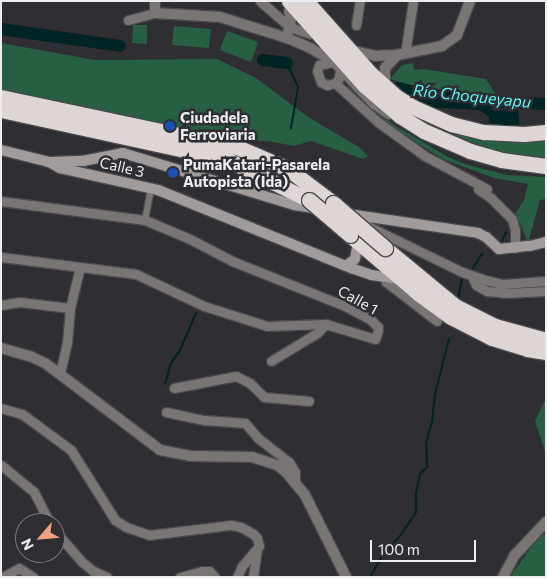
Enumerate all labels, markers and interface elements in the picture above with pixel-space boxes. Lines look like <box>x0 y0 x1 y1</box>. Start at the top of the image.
water label: Río Choqueyapu <box>412 80 532 112</box>
place label: Ciudadela Ferroviaria <box>180 108 256 143</box>
marker: Ciudadela Ferroviaria <box>164 120 176 132</box>
street label: Calle 3 <box>98 153 146 181</box>
place label: PumaKatari-Pasarela Autopista (Ida) <box>183 155 330 190</box>
marker: PumaKatari-Pasarela Autopista (Ida) <box>167 167 179 179</box>
street label: Calle 1 <box>335 282 381 318</box>
north arrow <box>15 513 65 563</box>
scale bar <box>372 530 478 562</box>
text: N <box>17 536 37 553</box>
text: 100 m <box>378 540 420 558</box>

